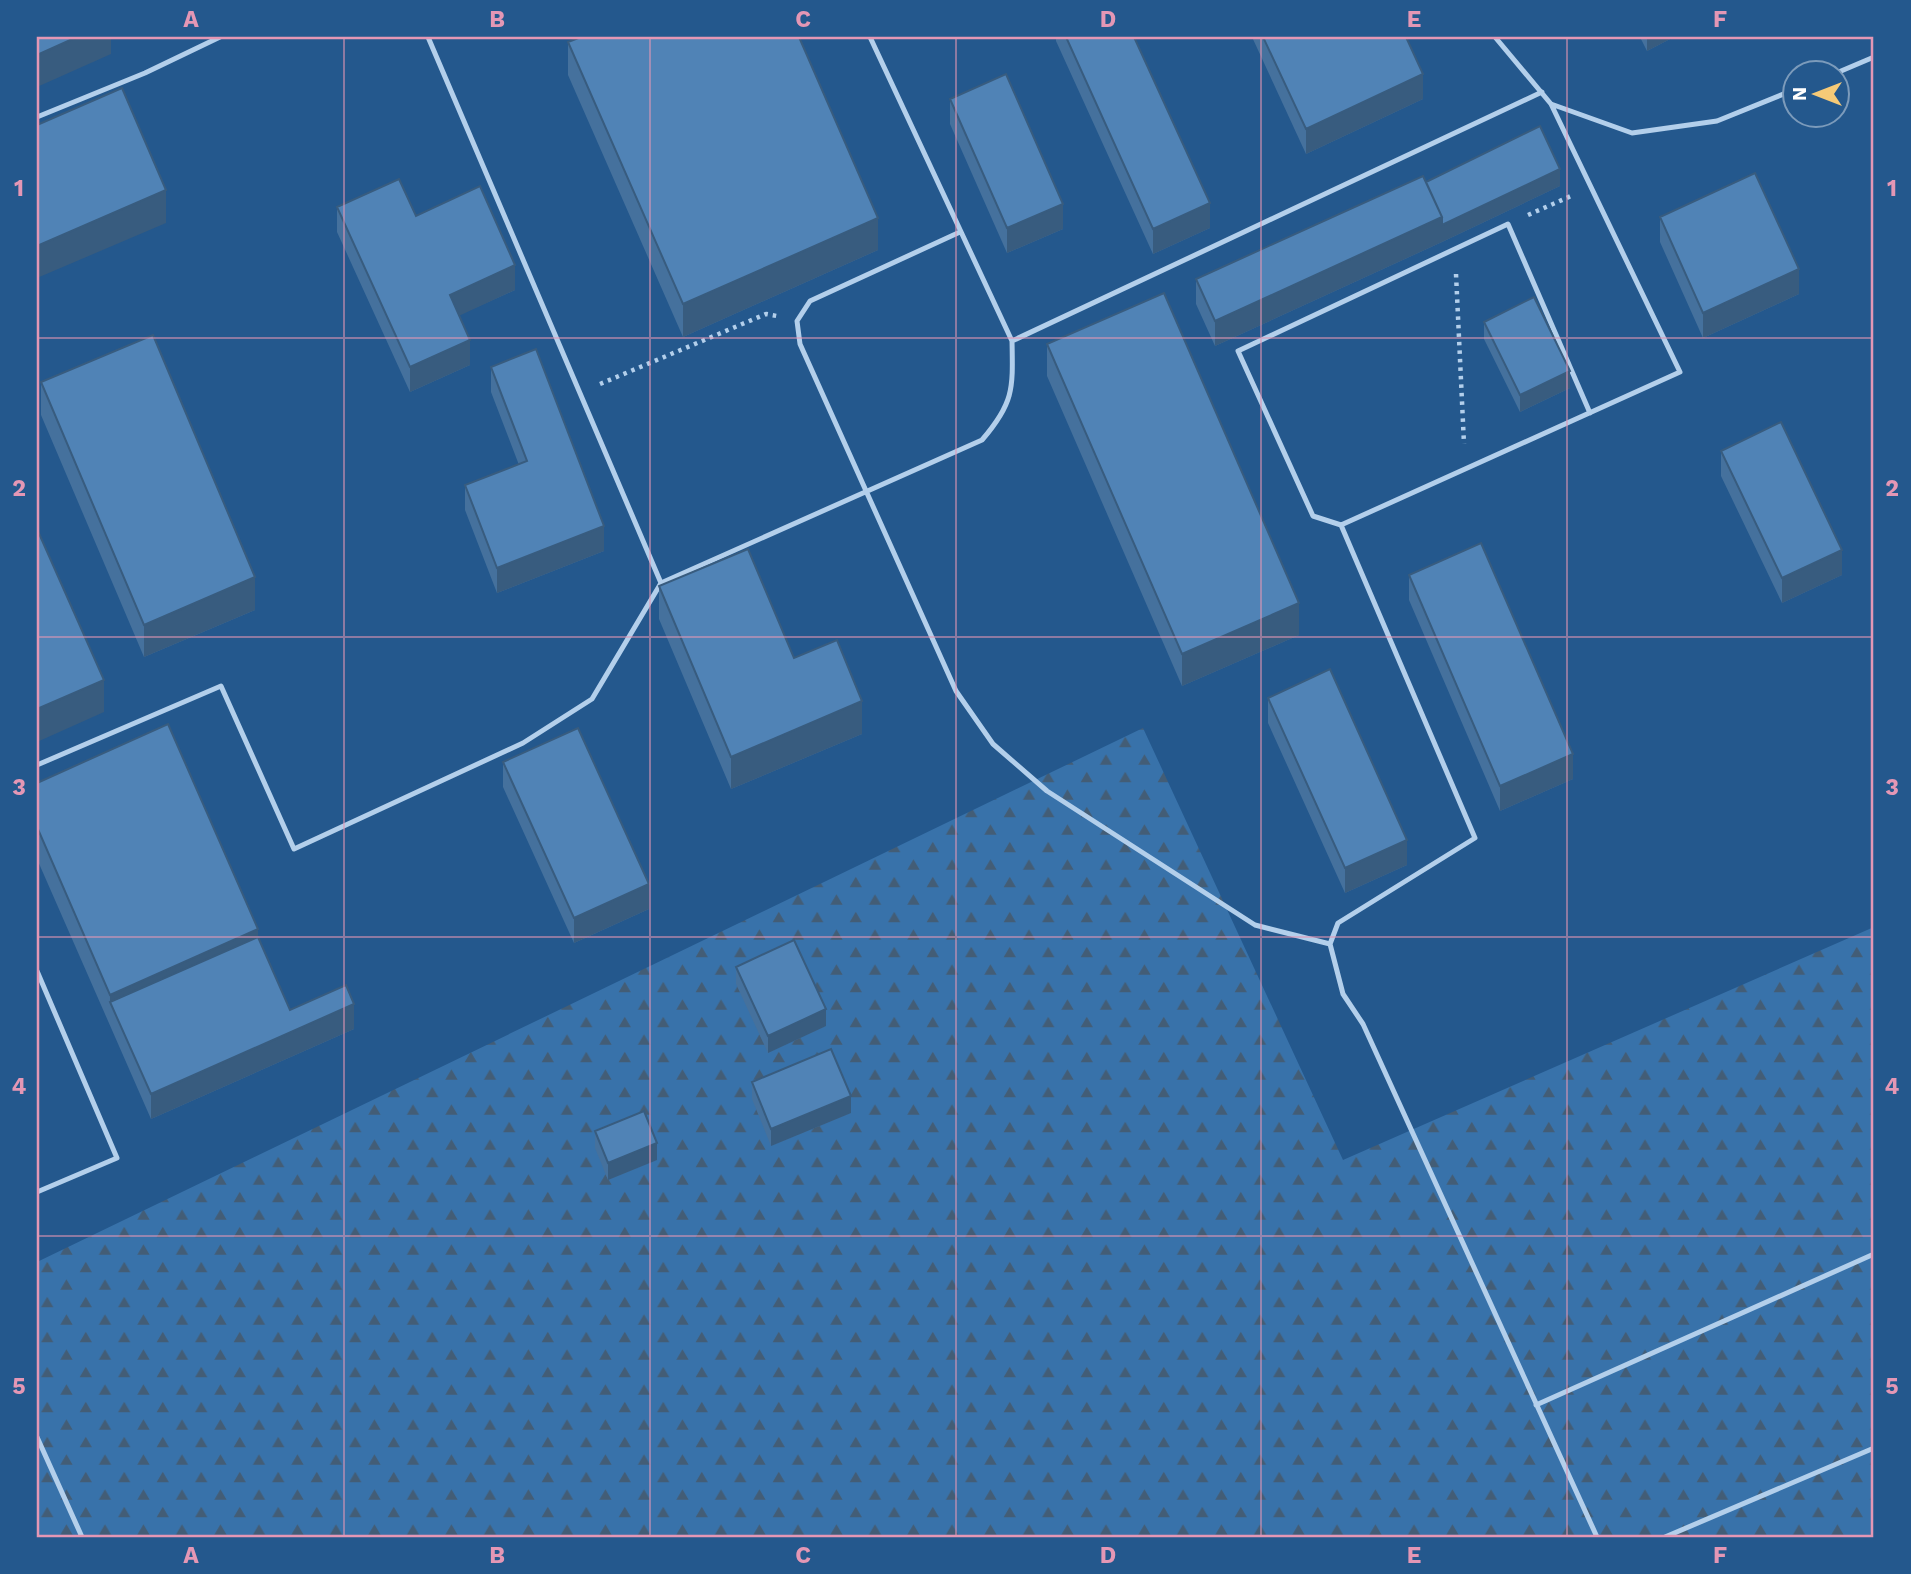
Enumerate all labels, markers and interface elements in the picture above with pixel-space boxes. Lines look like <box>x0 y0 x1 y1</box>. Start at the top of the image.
text: A <box>183 6 199 33</box>
text: B <box>489 6 505 33</box>
text: C <box>795 6 811 33</box>
text: D <box>1100 6 1116 33</box>
text: E <box>1407 6 1421 33</box>
text: F <box>1713 6 1727 33</box>
north arrow <box>1782 60 1852 130</box>
text: N <box>1788 87 1811 101</box>
text: 1 <box>14 175 24 202</box>
text: 1 <box>1887 175 1897 202</box>
text: 2 <box>12 475 26 502</box>
text: 2 <box>1885 475 1899 502</box>
text: 3 <box>12 774 26 801</box>
text: 3 <box>1885 774 1899 801</box>
text: 4 <box>12 1073 27 1100</box>
text: 4 <box>1885 1073 1900 1100</box>
text: 5 <box>12 1373 26 1400</box>
text: 5 <box>1885 1373 1899 1400</box>
text: A <box>183 1542 199 1569</box>
text: B <box>489 1542 505 1569</box>
text: C <box>795 1542 811 1569</box>
text: D <box>1100 1542 1116 1569</box>
text: E <box>1407 1542 1421 1569</box>
text: F <box>1713 1542 1727 1569</box>

